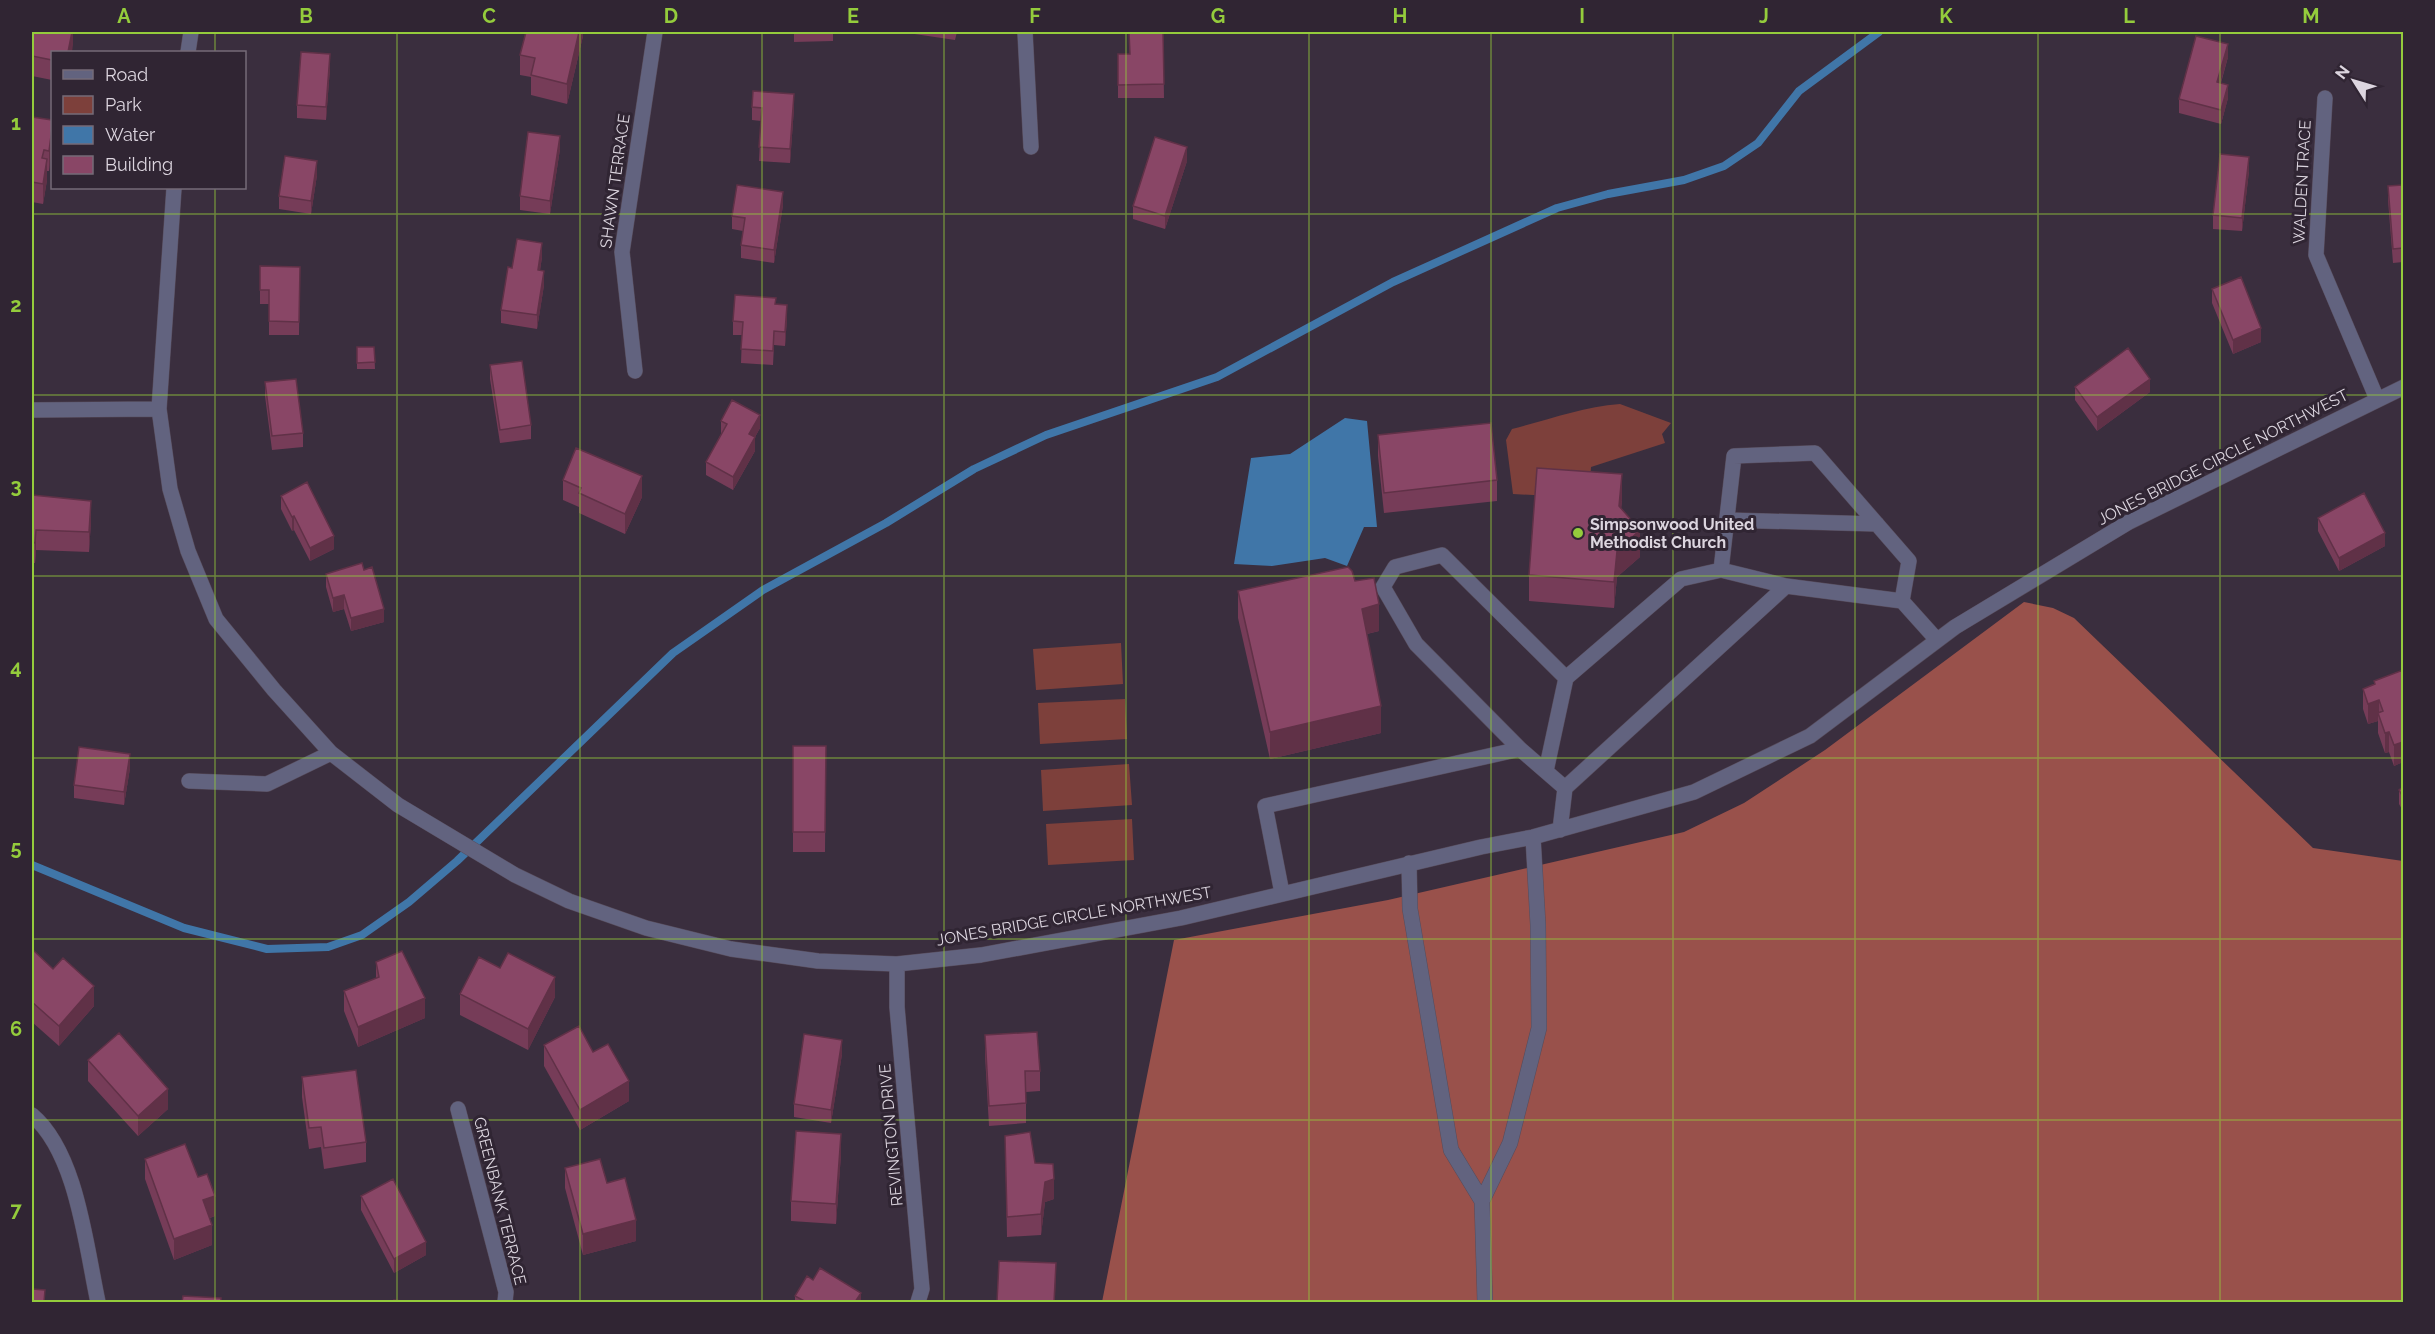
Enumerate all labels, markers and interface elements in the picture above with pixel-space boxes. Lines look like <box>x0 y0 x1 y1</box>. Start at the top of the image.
text: A <box>117 4 131 28</box>
text: B <box>299 4 313 28</box>
text: C <box>482 4 496 28</box>
text: D <box>664 4 678 28</box>
text: E <box>847 4 859 28</box>
text: F <box>1029 4 1041 28</box>
text: G <box>1211 4 1225 28</box>
text: H <box>1393 4 1407 28</box>
text: I <box>1579 4 1585 28</box>
text: J <box>1759 4 1769 28</box>
text: K <box>1939 4 1953 28</box>
text: L <box>2123 4 2135 28</box>
text: M <box>2302 4 2320 28</box>
legend <box>51 51 246 189</box>
north arrow <box>2324 51 2384 111</box>
text: N <box>2331 62 2354 83</box>
text: Road <box>105 64 148 85</box>
text: Park <box>105 94 142 115</box>
text: 1 <box>11 111 21 135</box>
street label: SHAWN TERRACE <box>596 112 634 249</box>
street label: WALDEN TRACE <box>2289 119 2315 245</box>
text: Water <box>105 124 156 145</box>
text: Building <box>105 154 173 175</box>
text: 2 <box>10 293 22 317</box>
street label: JONES BRIDGE CIRCLE NORTHWEST <box>2094 385 2352 529</box>
text: 3 <box>10 474 22 498</box>
place label: Simpsonwood United Methodist Church <box>1590 515 1754 552</box>
marker: Simpsonwood United Methodist Church <box>1571 526 1585 540</box>
text: 4 <box>10 655 22 679</box>
text: 5 <box>10 836 22 860</box>
street label: JONES BRIDGE CIRCLE NORTHWEST <box>935 882 1213 950</box>
text: 6 <box>10 1017 22 1041</box>
street label: REVINGTON DRIVE <box>875 1063 907 1207</box>
street label: GREENBANK TERRACE <box>470 1115 530 1287</box>
text: 7 <box>10 1198 22 1222</box>

